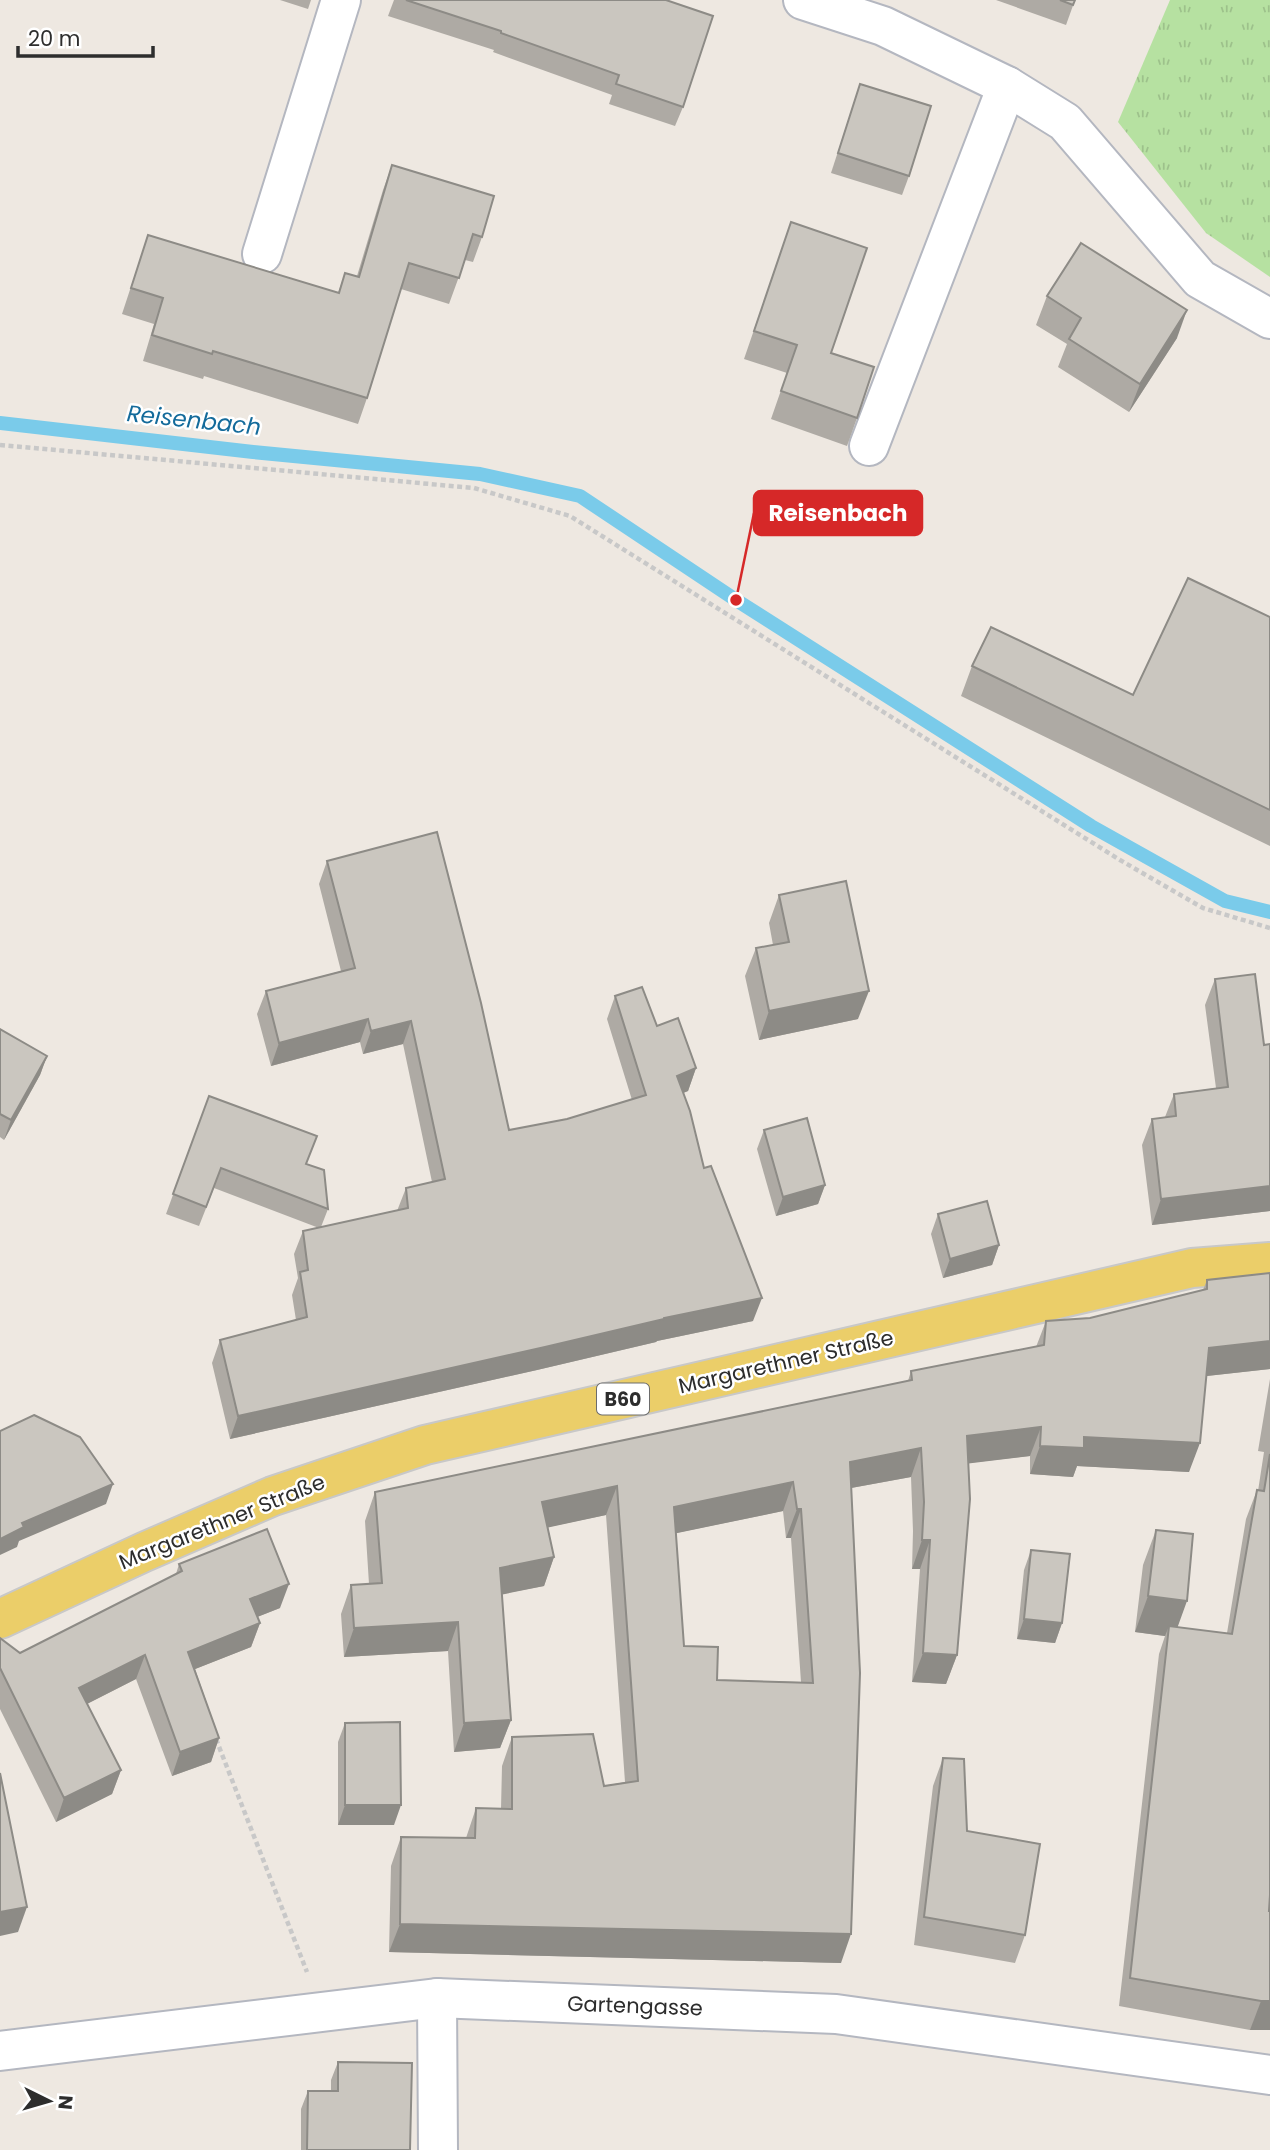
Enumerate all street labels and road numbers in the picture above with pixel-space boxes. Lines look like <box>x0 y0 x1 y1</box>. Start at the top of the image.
street label: Margarethner Straße <box>676 1323 896 1400</box>
road number: B60 <box>597 1384 649 1414</box>
street label: Margarethner Straße <box>115 1467 329 1576</box>
street label: Gartengasse <box>567 1989 703 2022</box>

